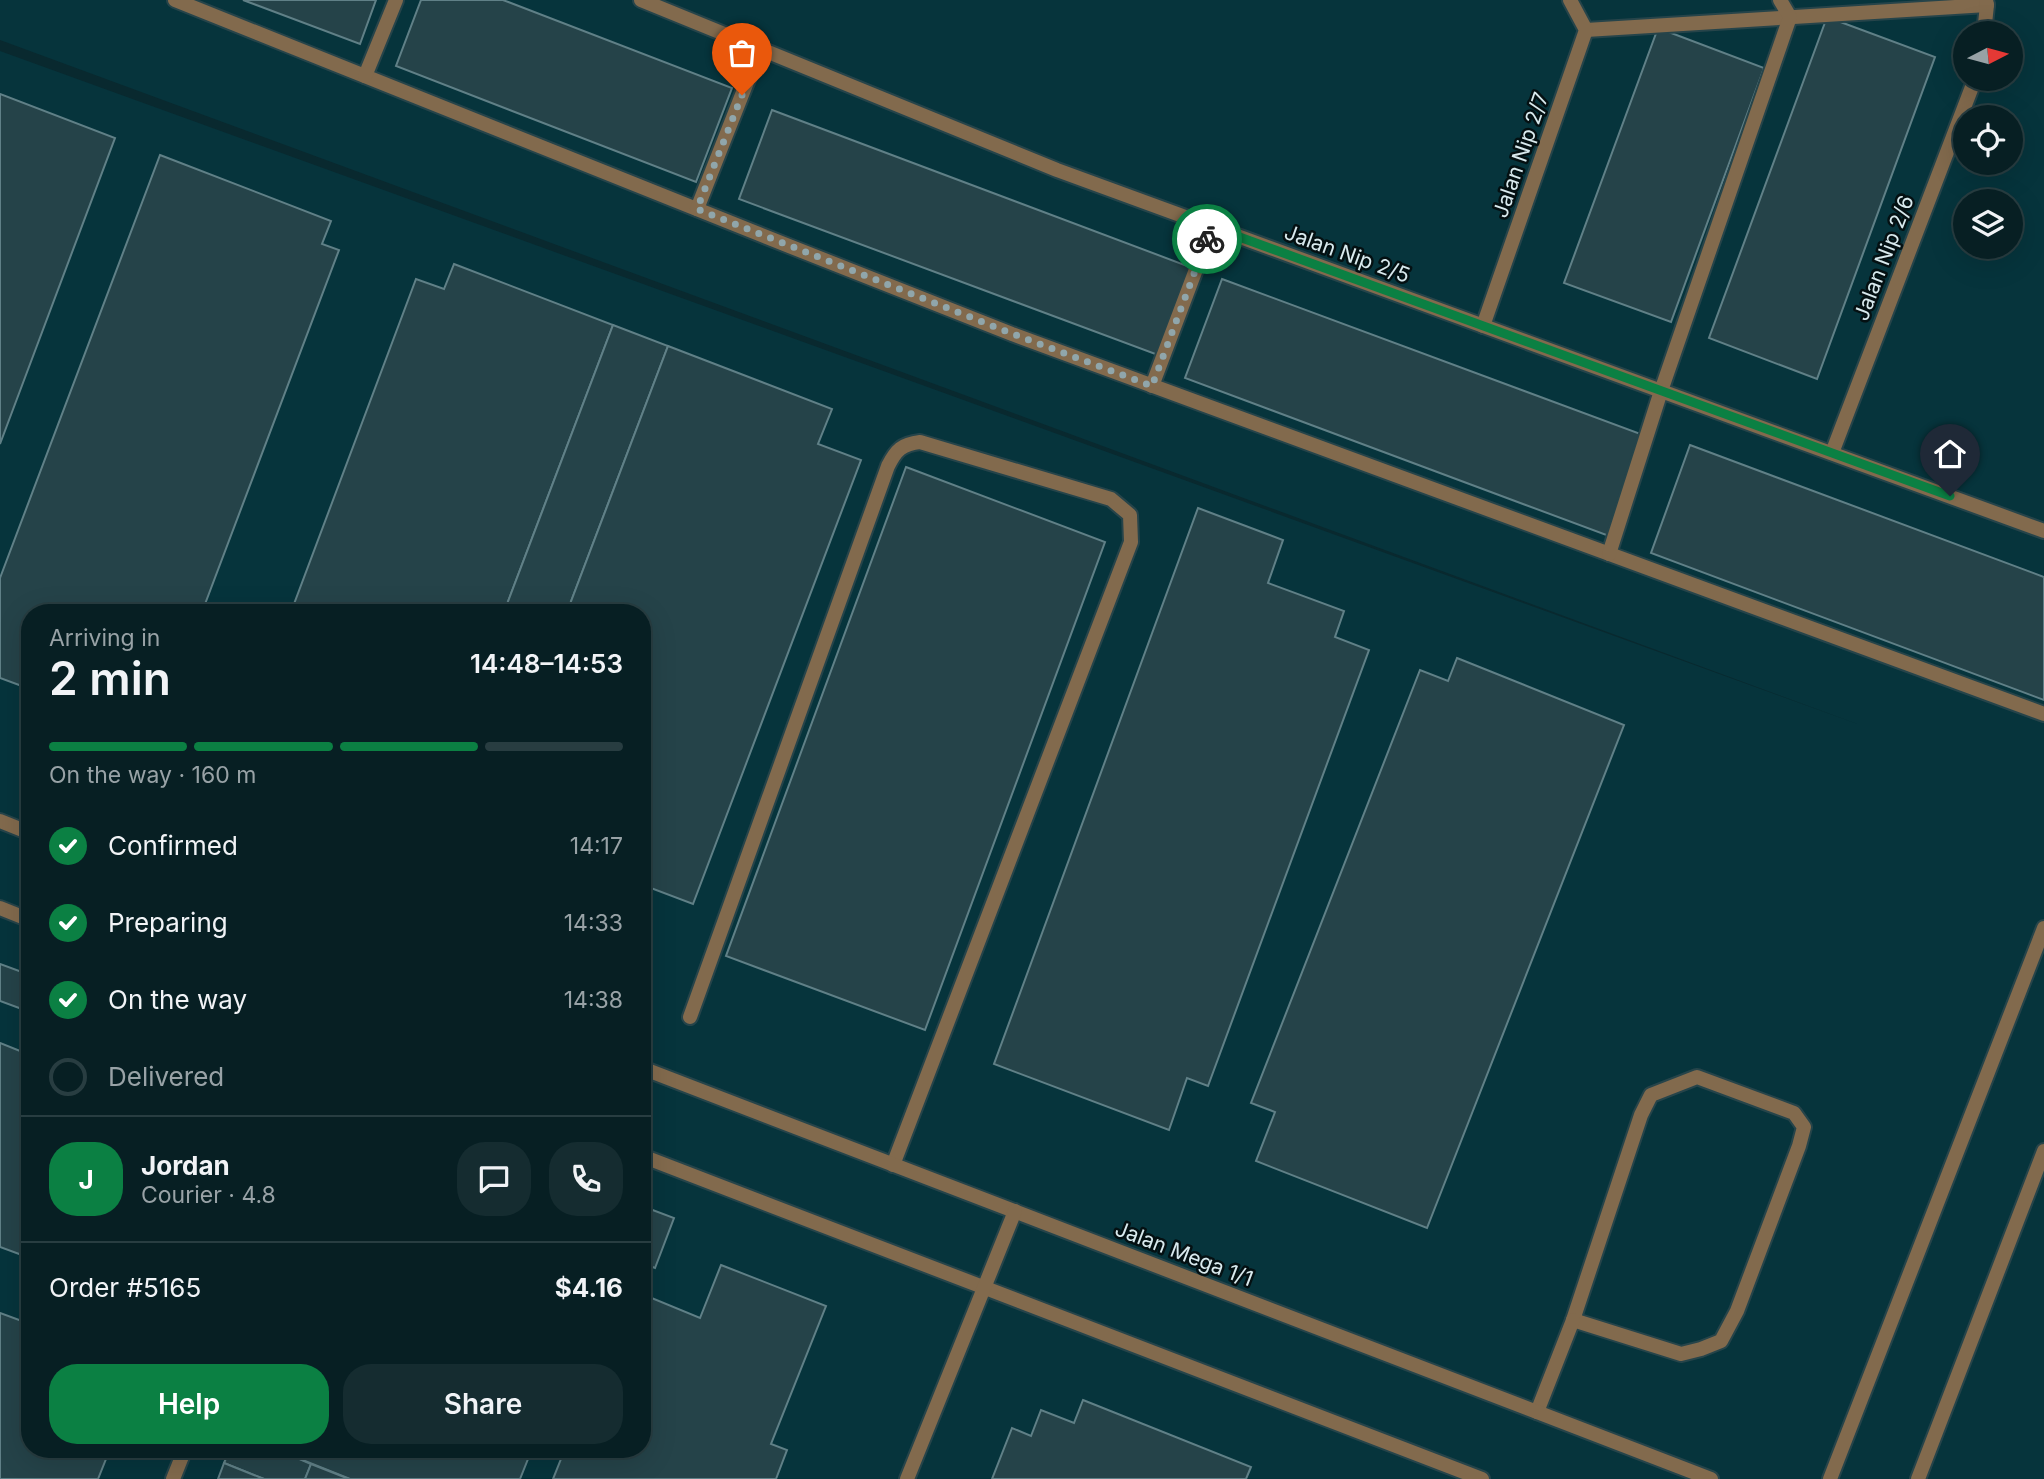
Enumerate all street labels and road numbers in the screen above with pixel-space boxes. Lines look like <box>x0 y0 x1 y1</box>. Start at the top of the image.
street label: Jalan Nip 2/7 <box>1487 89 1554 221</box>
street label: Jalan Nip 2/6 <box>1848 192 1919 324</box>
street label: Jalan Nip 2/5 <box>1281 219 1413 288</box>
street label: Jalan Mega 1/1 <box>1112 1216 1257 1291</box>

